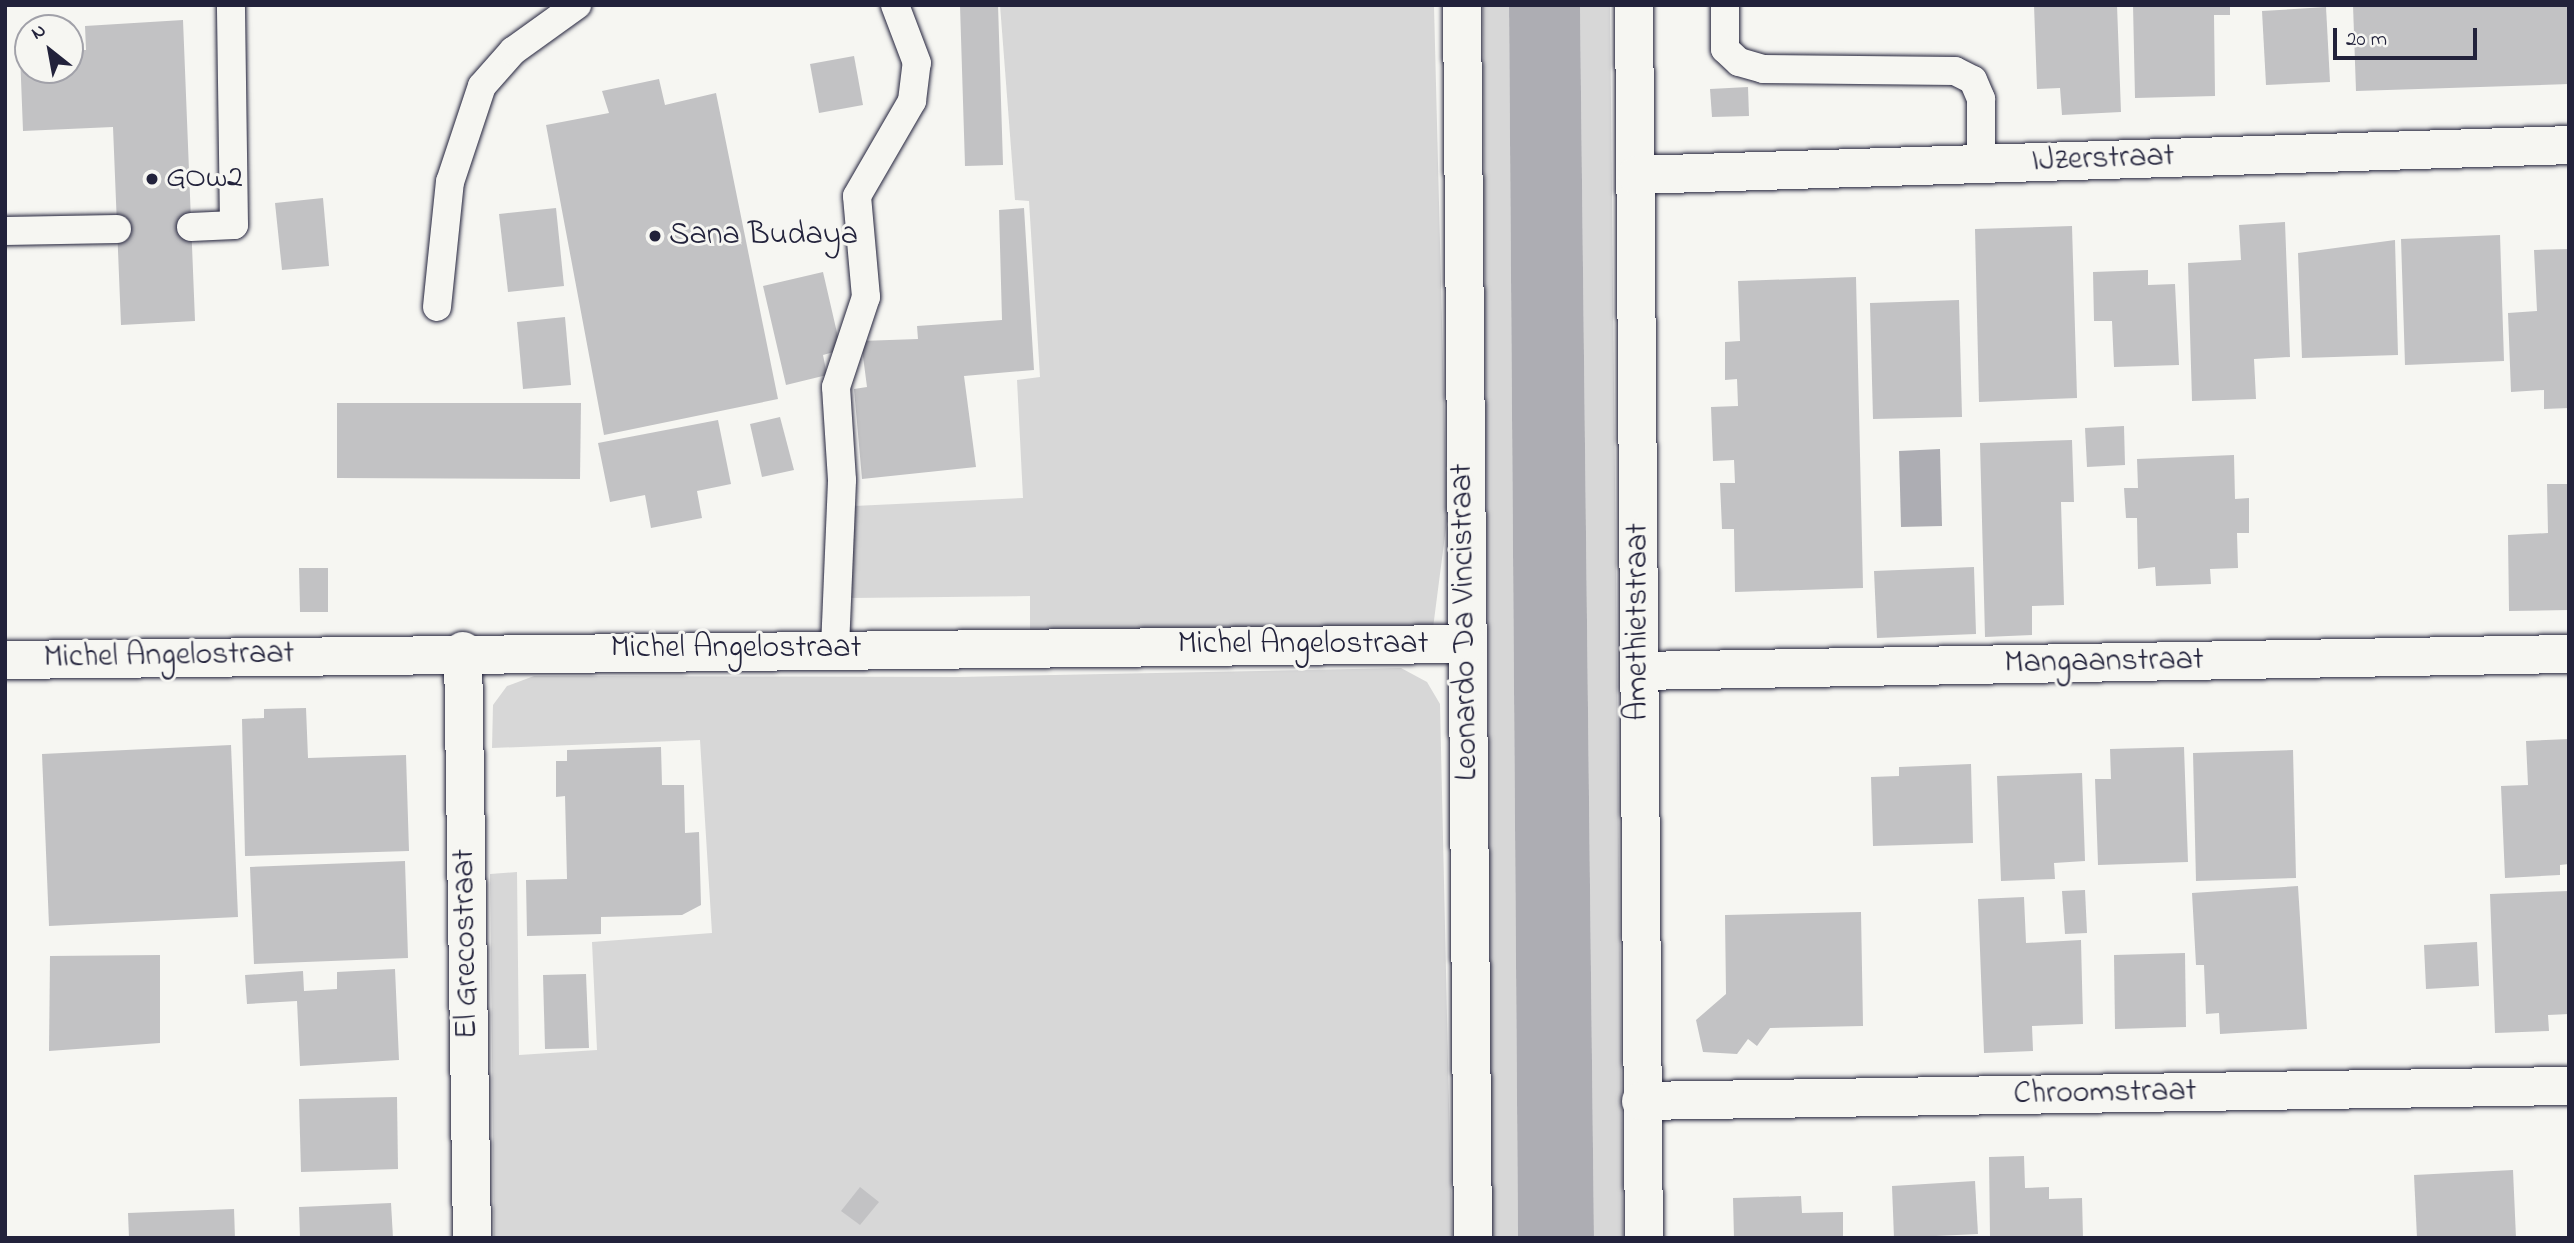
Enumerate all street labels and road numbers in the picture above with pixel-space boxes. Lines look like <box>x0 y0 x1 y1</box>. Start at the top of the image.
street label: IJzerstraat <box>2031 138 2175 182</box>
street label: Leonardo Da Vincistraat <box>1444 463 1488 781</box>
street label: Amethietstraat <box>1620 523 1658 721</box>
street label: Michel Angelostraat <box>1178 626 1428 664</box>
street label: Michel Angelostraat <box>611 630 861 668</box>
street label: Michel Angelostraat <box>43 636 295 678</box>
street label: Mangaanstraat <box>2004 642 2204 684</box>
street label: El Grecostraat <box>446 849 488 1039</box>
street label: Chroomstraat <box>2013 1073 2197 1115</box>

